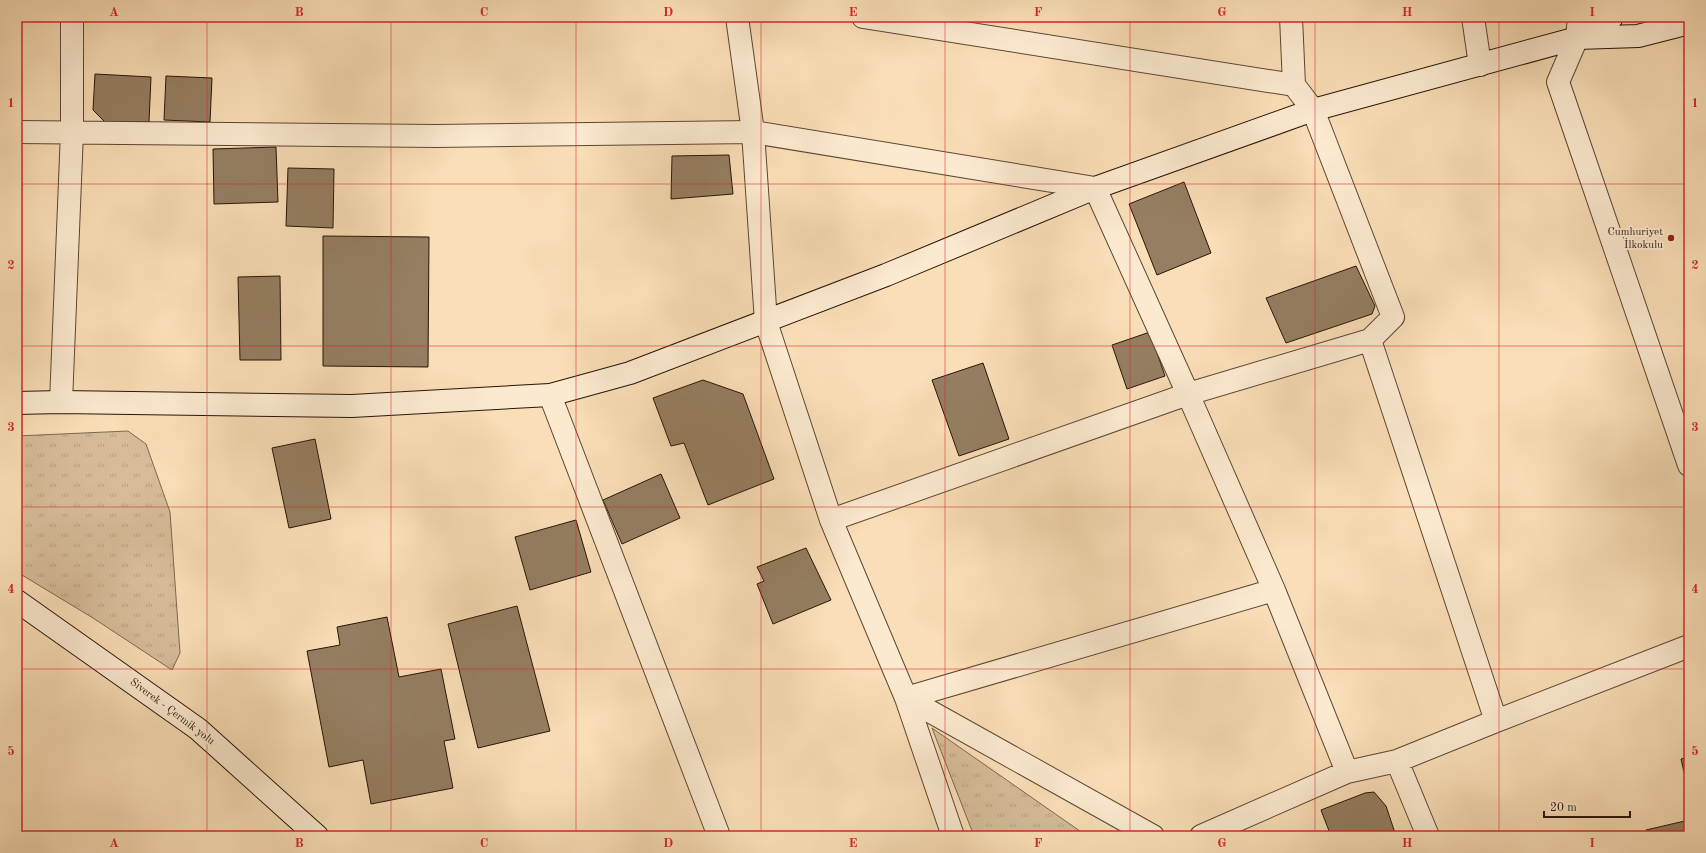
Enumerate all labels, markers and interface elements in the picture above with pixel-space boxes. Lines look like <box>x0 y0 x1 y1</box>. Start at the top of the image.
text: A <box>109 6 119 19</box>
text: B <box>294 6 304 19</box>
text: C <box>480 6 488 19</box>
text: D <box>663 6 673 19</box>
text: E <box>849 6 858 19</box>
text: F <box>1034 6 1043 19</box>
text: G <box>1217 6 1227 19</box>
text: H <box>1402 6 1413 19</box>
text: I <box>1589 6 1595 19</box>
text: 1 <box>7 97 15 110</box>
text: 1 <box>1691 97 1699 110</box>
place label: Cumhuriyet İlkokulu <box>1607 227 1663 251</box>
marker: Cumhuriyet İlkokulu <box>1666 233 1676 243</box>
text: 2 <box>7 259 15 272</box>
text: 2 <box>1691 259 1699 272</box>
text: 3 <box>7 421 15 434</box>
text: 3 <box>1691 421 1699 434</box>
text: 4 <box>7 583 15 596</box>
text: 4 <box>1691 583 1699 596</box>
street label: Siverek - Çermik yolu <box>128 677 216 747</box>
text: 5 <box>7 745 15 758</box>
text: 5 <box>1691 745 1699 758</box>
scale bar <box>1544 793 1630 819</box>
text: 20 m <box>1550 802 1577 814</box>
text: A <box>109 837 119 850</box>
text: B <box>294 837 304 850</box>
text: C <box>480 837 488 850</box>
text: D <box>663 837 673 850</box>
text: E <box>849 837 858 850</box>
text: F <box>1034 837 1043 850</box>
text: G <box>1217 837 1227 850</box>
text: H <box>1402 837 1413 850</box>
text: I <box>1589 837 1595 850</box>

